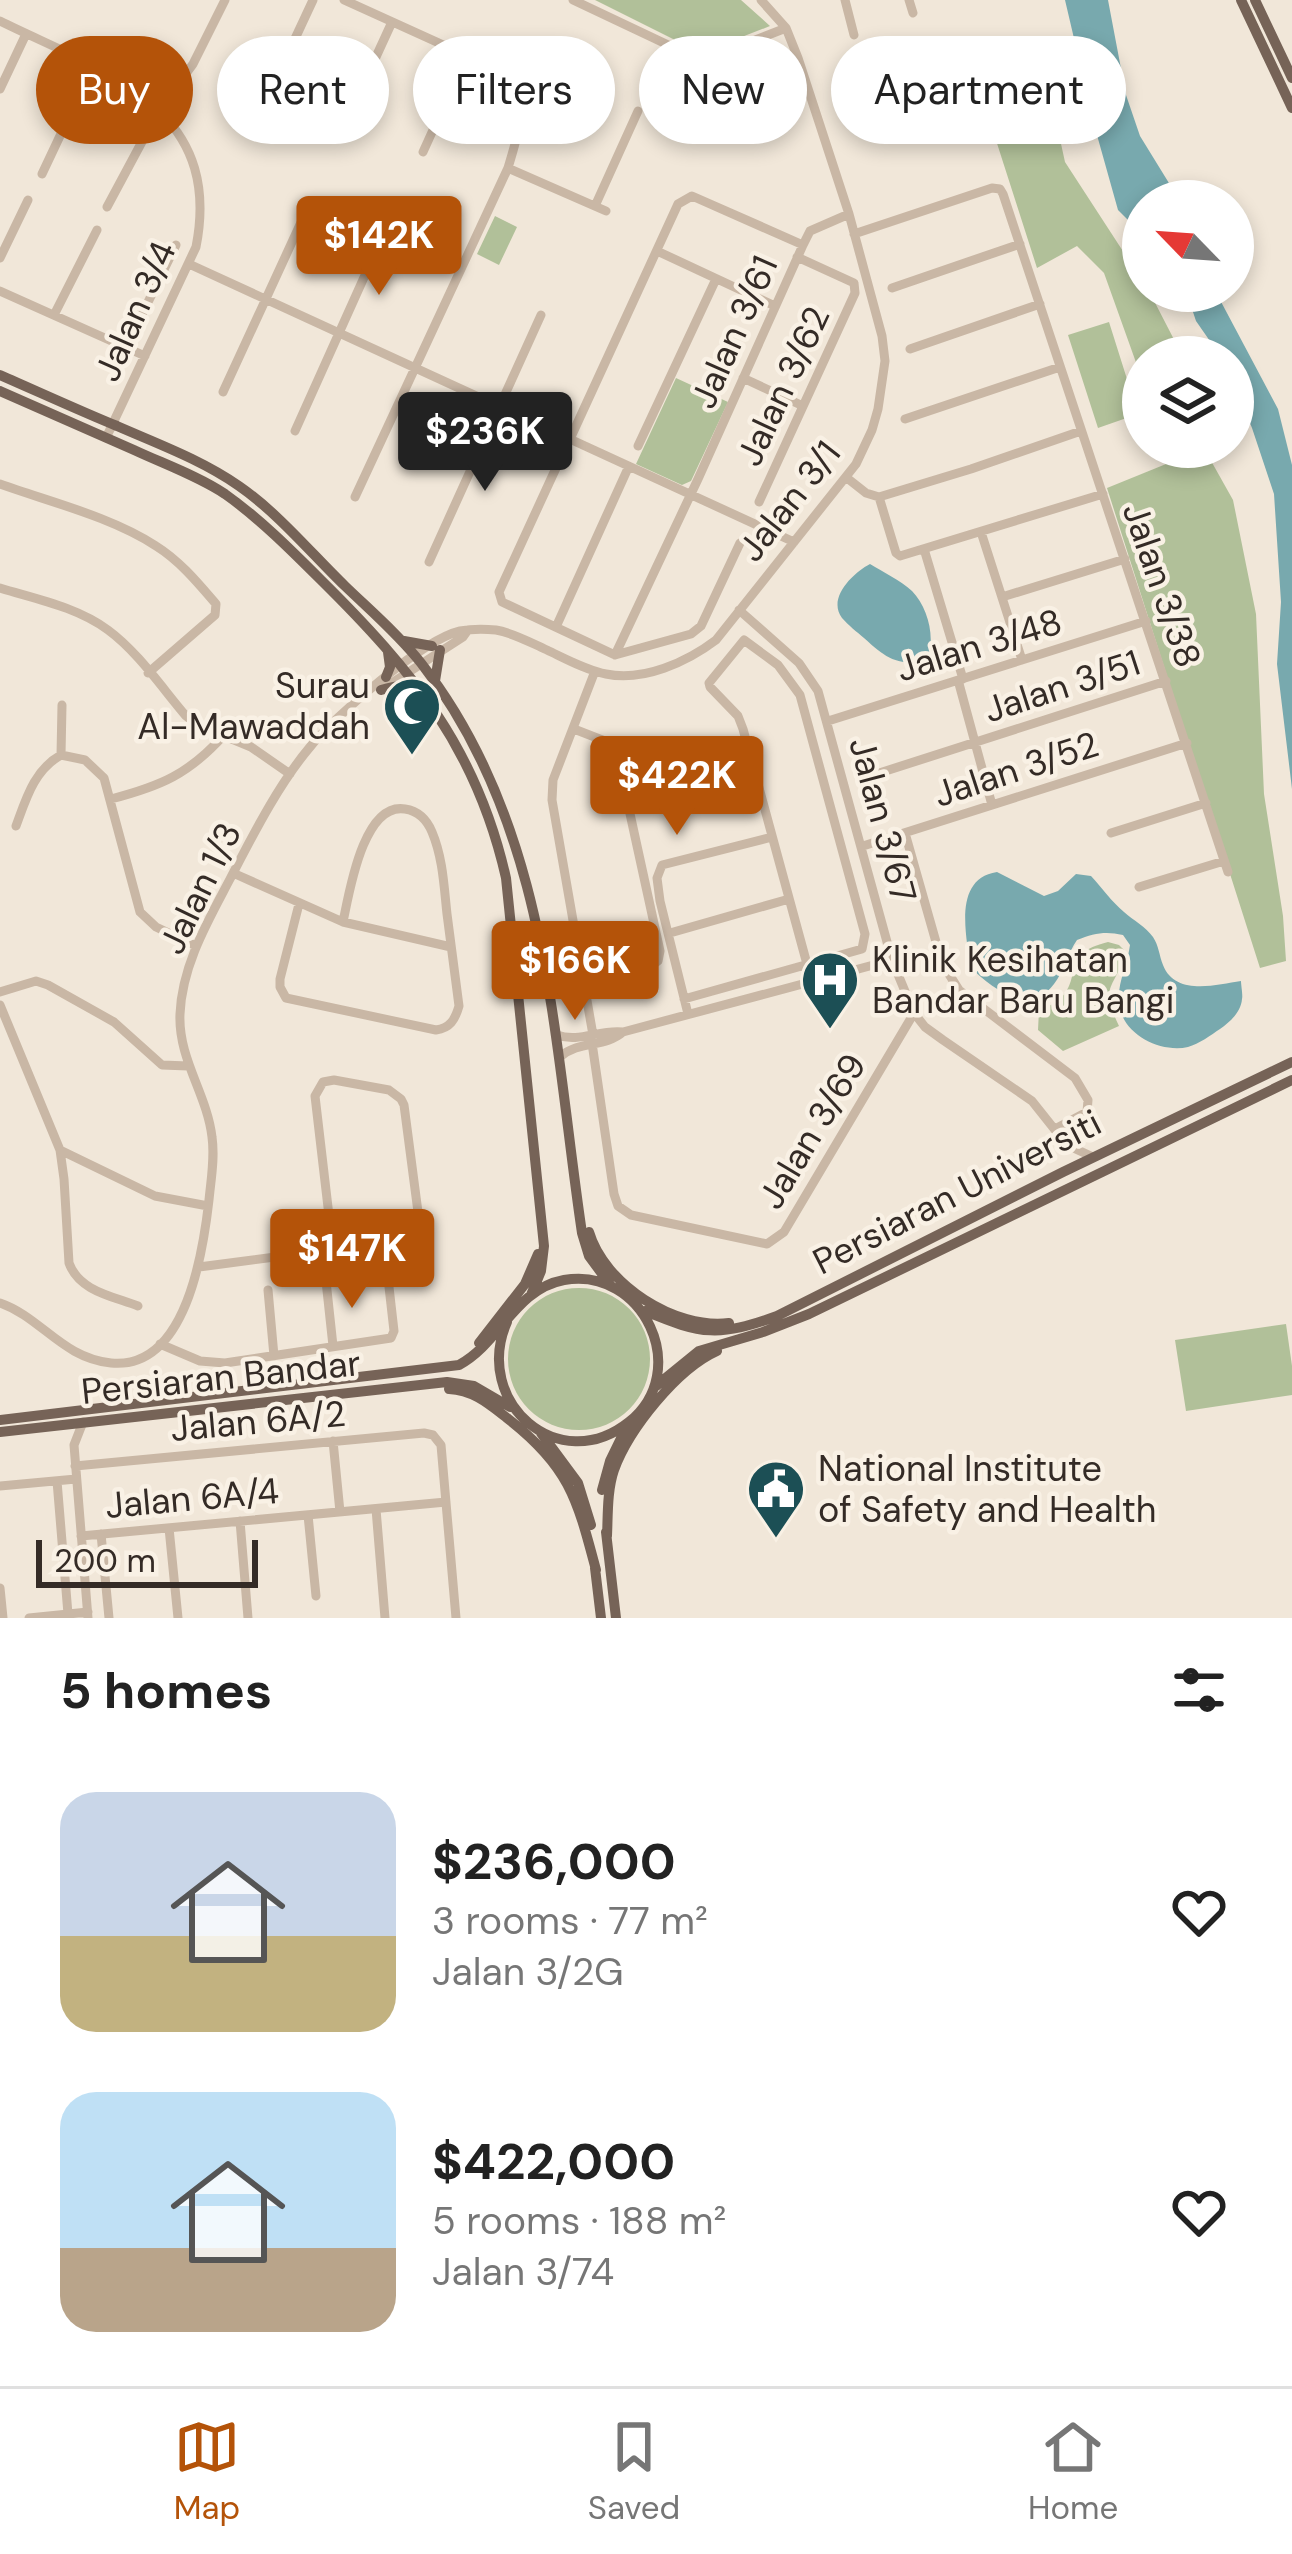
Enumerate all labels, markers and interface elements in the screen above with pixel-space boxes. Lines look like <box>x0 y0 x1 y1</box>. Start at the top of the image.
chip: Buy <box>36 36 193 144</box>
chip: Rent <box>217 36 389 144</box>
chip: Filters <box>413 36 615 144</box>
chip: New <box>639 36 807 144</box>
chip: Apartment <box>831 36 1126 144</box>
north arrow <box>1122 180 1254 312</box>
map controls <box>1122 180 1254 468</box>
pin: $142K <box>295 196 463 298</box>
text: $142K <box>323 209 435 260</box>
street label: Jalan 3/4 <box>83 234 187 388</box>
street label: Jalan 3/61 <box>680 248 788 416</box>
street label: Jalan 3/62 <box>726 299 840 473</box>
button: layers <box>1122 336 1254 468</box>
pin: $236K <box>401 392 569 494</box>
text: $236K <box>425 405 545 456</box>
street label: Jalan 3/1 <box>727 431 851 571</box>
street label: Jalan 3/38 <box>1112 497 1212 673</box>
street label: Jalan 3/48 <box>891 598 1067 692</box>
street label: Jalan 3/51 <box>978 639 1146 733</box>
place label: Surau Al-Mawaddah <box>137 662 370 750</box>
mosque icon: Surau Al-Mawaddah <box>381 675 443 757</box>
street label: Jalan 3/52 <box>928 720 1104 818</box>
street label: Jalan 3/67 <box>838 732 928 908</box>
pin: $422K <box>593 736 761 838</box>
text: $422K <box>617 749 737 800</box>
street label: Jalan 1/3 <box>148 814 252 962</box>
pin: $166K <box>491 921 659 1023</box>
text: $166K <box>519 934 631 985</box>
place label: Klinik Kesihatan Bandar Baru Bangi <box>872 936 1175 1024</box>
hospital icon: Klinik Kesihatan Bandar Baru Bangi <box>799 949 861 1031</box>
street label: Jalan 3/69 <box>747 1045 877 1217</box>
street label: Persiaran Universiti <box>805 1099 1109 1285</box>
pin: $147K <box>268 1209 436 1311</box>
text: $147K <box>297 1222 407 1273</box>
street label: Persiaran Bandar <box>79 1339 363 1415</box>
street label: Jalan 6A/2 <box>169 1390 347 1452</box>
place label: National Institute of Safety and Health <box>818 1445 1156 1533</box>
public building icon: National Institute of Safety and Health <box>745 1458 807 1540</box>
street label: Jalan 6A/4 <box>103 1467 281 1529</box>
scale bar <box>36 1534 258 1587</box>
text: 200 m <box>54 1539 156 1582</box>
text: 5 homes <box>60 1657 272 1724</box>
icon: filters <box>1166 1657 1232 1723</box>
text: $236,000 <box>432 1828 676 1895</box>
icon: home <box>156 1840 300 1984</box>
icon: heart <box>1166 1879 1232 1945</box>
text: 3 rooms · 77 m² <box>432 1895 708 1946</box>
text: Jalan 3/2G <box>432 1946 624 1997</box>
text: $422,000 <box>432 2128 675 2195</box>
icon: home <box>156 2140 300 2284</box>
icon: heart <box>1166 2179 1232 2245</box>
text: 5 rooms · 188 m² <box>432 2195 727 2246</box>
text: Jalan 3/74 <box>432 2246 614 2297</box>
tab: Map <box>174 2414 240 2529</box>
tab: Saved <box>588 2414 680 2529</box>
tab: Home <box>1028 2414 1118 2529</box>

